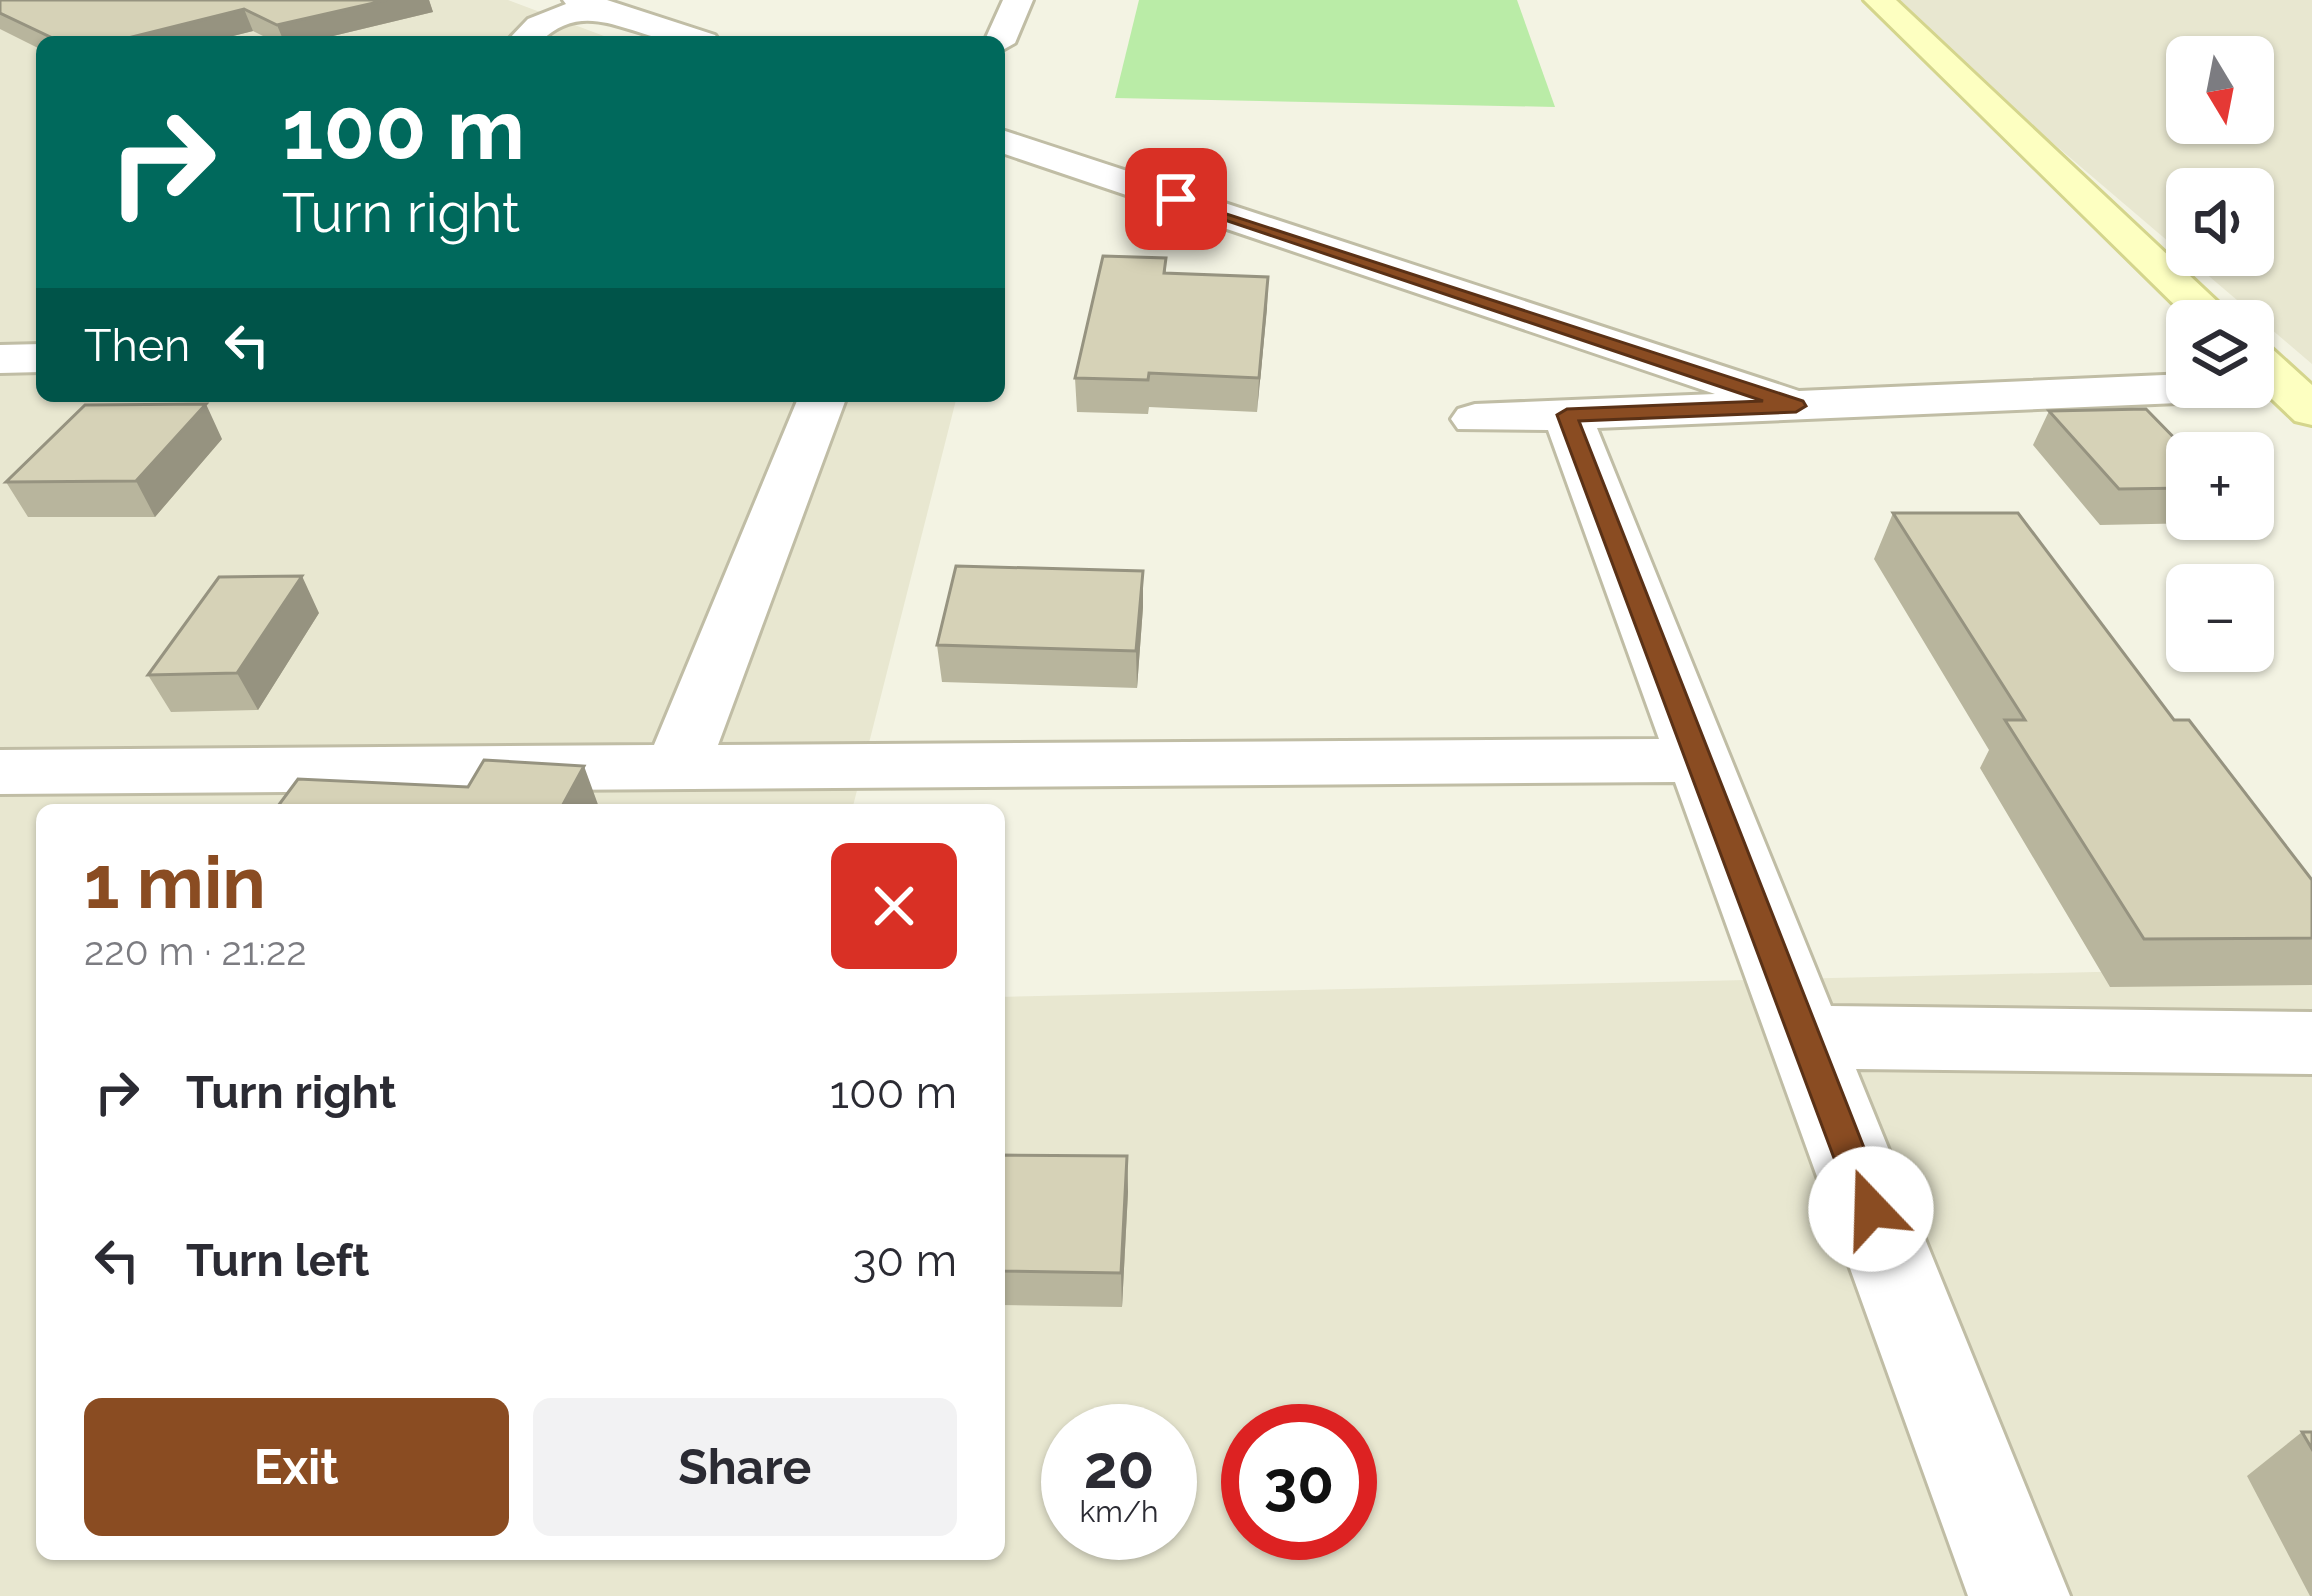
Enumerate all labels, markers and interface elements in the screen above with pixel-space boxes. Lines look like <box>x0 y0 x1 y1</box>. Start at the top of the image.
north arrow <box>2166 36 2274 144</box>
map controls <box>2166 36 2274 672</box>
text: 100 m <box>282 80 525 179</box>
icon: right <box>84 84 240 240</box>
pin <box>1125 148 1227 250</box>
icon: arrive <box>1143 166 1209 232</box>
button: sound <box>2166 168 2274 276</box>
text: Turn right <box>282 181 520 245</box>
button: layers <box>2166 300 2274 408</box>
icon: left <box>214 312 280 378</box>
text: Then <box>84 319 190 372</box>
button: + <box>2166 432 2274 540</box>
button: − <box>2166 564 2274 672</box>
text: 1 min <box>84 840 266 925</box>
button: close <box>831 843 957 969</box>
text: 220 m · 21:22 <box>84 928 307 974</box>
icon: right <box>84 1059 150 1125</box>
text: Turn right <box>186 1066 396 1119</box>
text: 100 m <box>830 1066 957 1119</box>
position arrow <box>1808 1146 1934 1272</box>
icon: left <box>84 1227 150 1293</box>
text: Turn left <box>186 1234 369 1287</box>
text: 30 m <box>853 1234 957 1287</box>
button: Exit <box>84 1398 509 1536</box>
button: Share <box>533 1398 957 1536</box>
speed limit sign: 30 <box>1221 1404 1377 1560</box>
text: 20 <box>1084 1432 1154 1502</box>
text: km/h <box>1079 1494 1159 1529</box>

